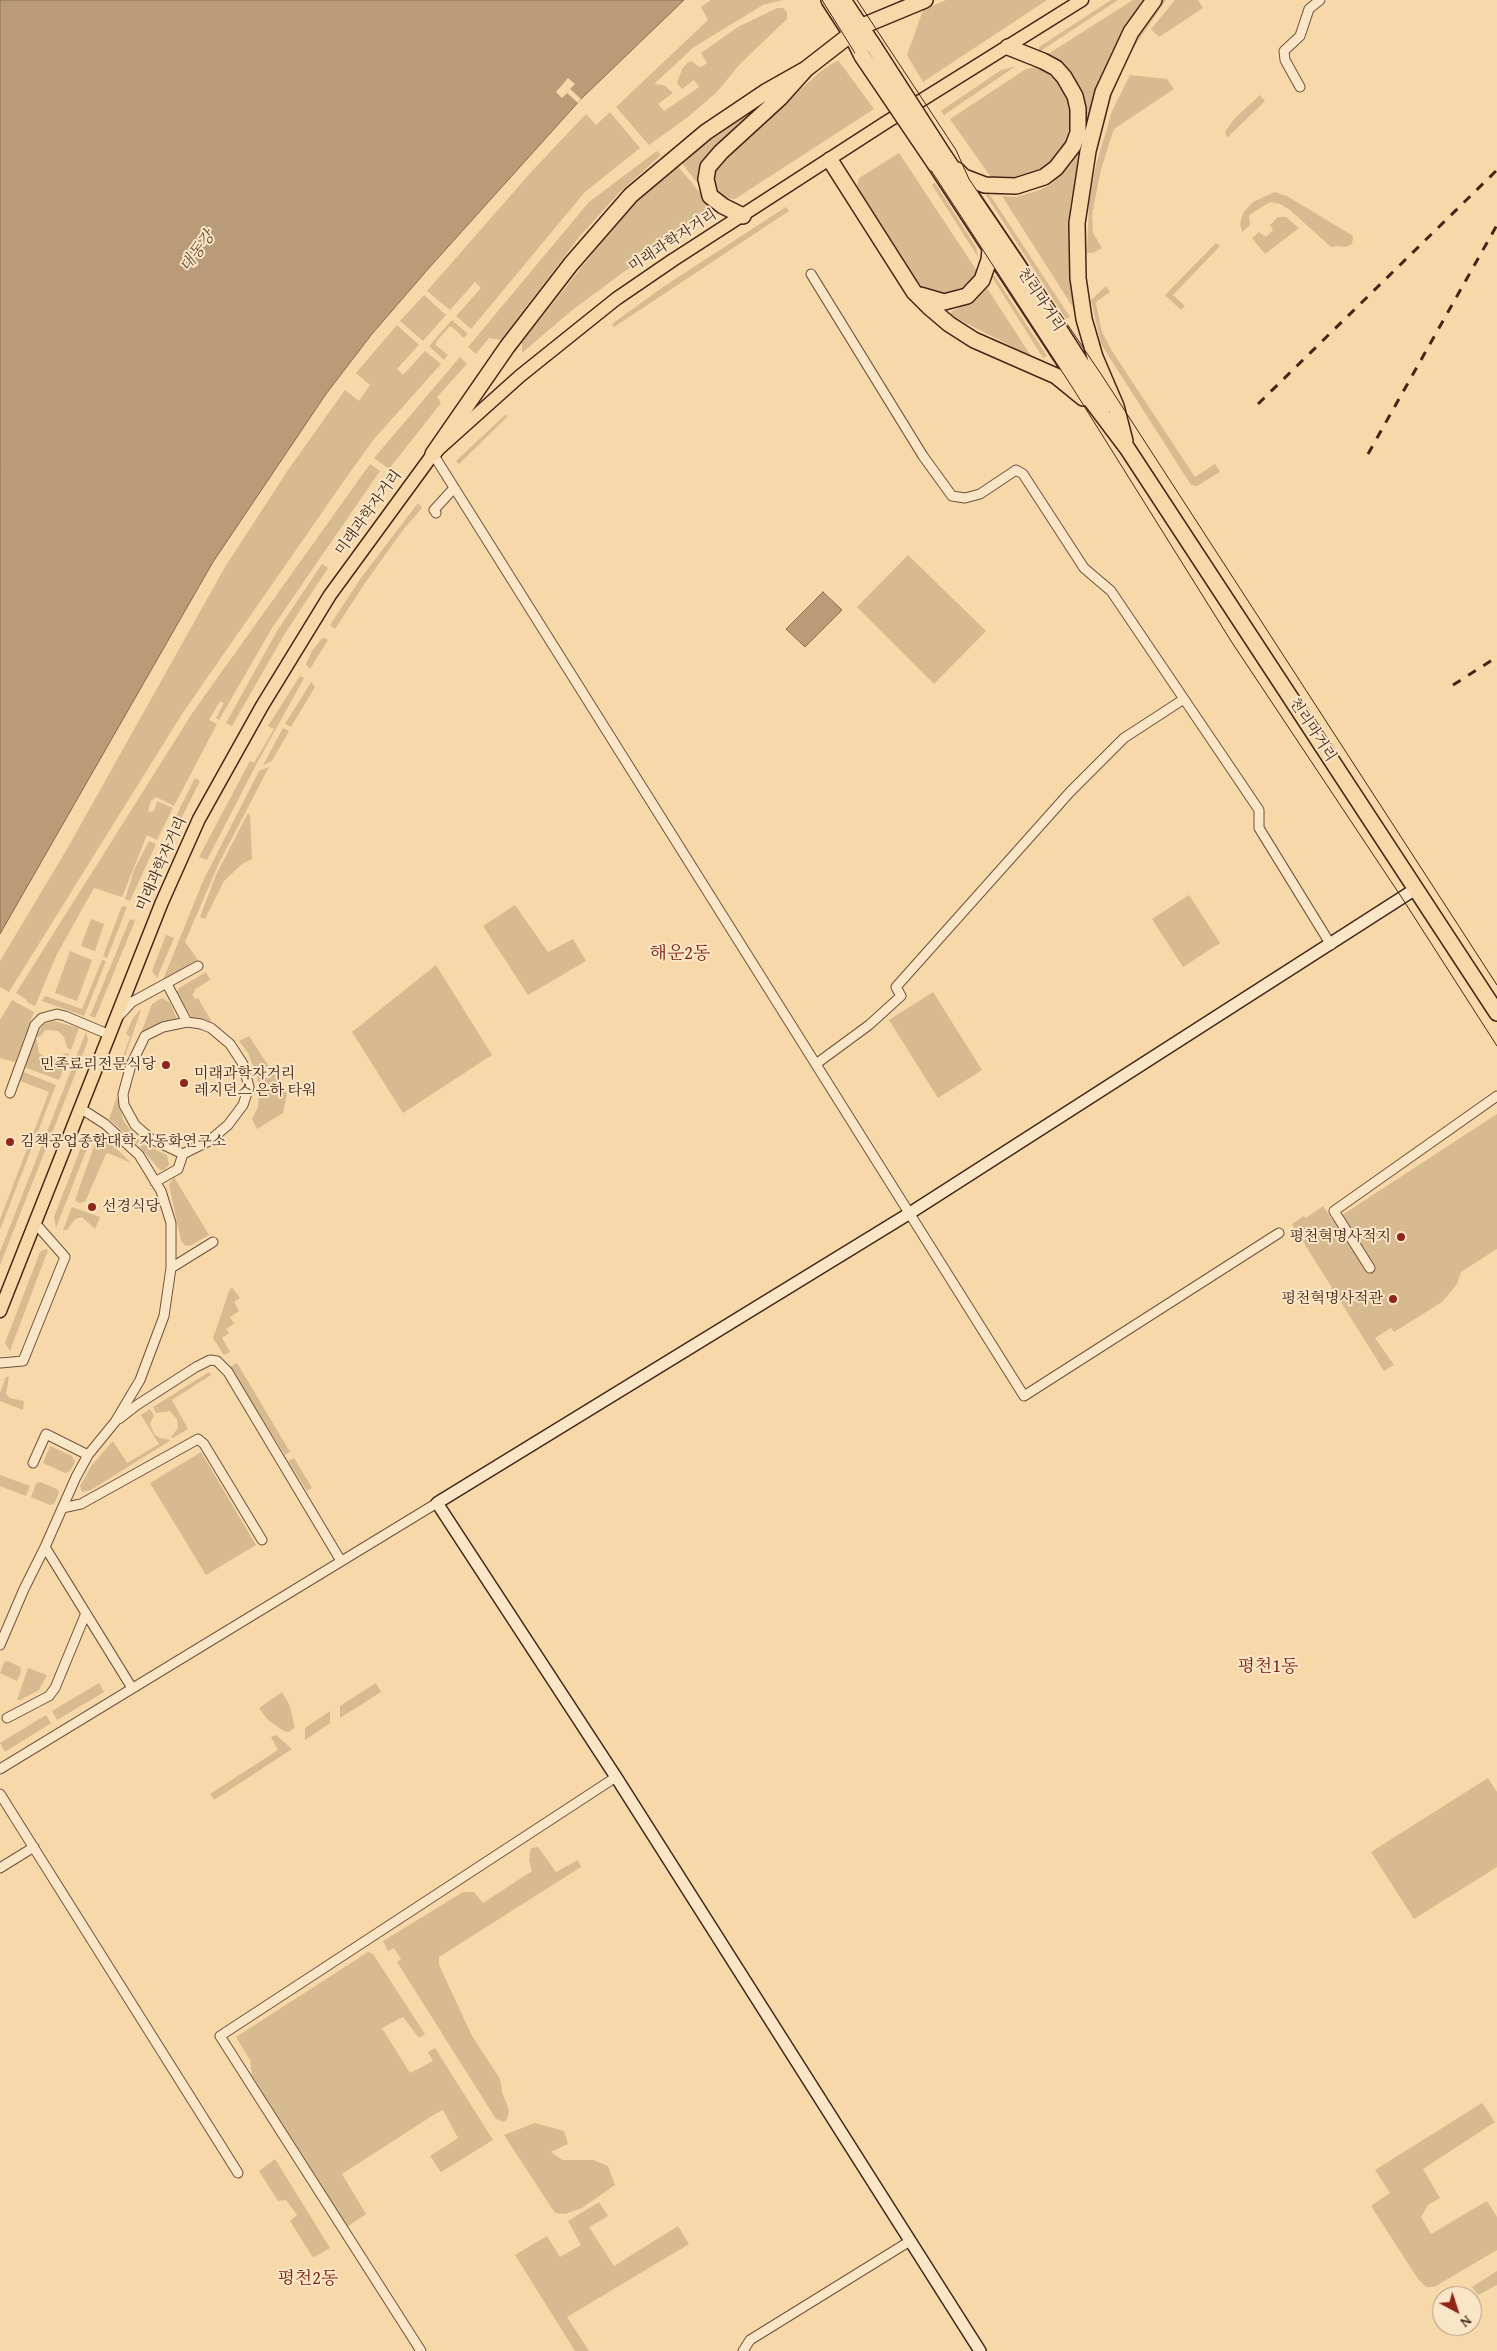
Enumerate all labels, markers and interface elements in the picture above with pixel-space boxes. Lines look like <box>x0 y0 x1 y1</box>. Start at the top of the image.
street label: 미래과학자거리 <box>626 206 720 276</box>
water label: 대동강 <box>177 228 219 276</box>
street label: 천리마거리 <box>1013 265 1067 335</box>
street label: 미래과학자거리 <box>332 467 406 559</box>
street label: 천리마거리 <box>1285 695 1339 765</box>
street label: 미래과학자거리 <box>133 814 191 914</box>
district label: 해운2동 <box>650 943 710 965</box>
place label: 민족료리전문식당 <box>40 1056 156 1074</box>
marker: 민족료리전문식당 <box>160 1059 172 1071</box>
place label: 미래과학자거리 레지던스 은하 타워 <box>194 1065 317 1100</box>
marker: 미래과학자거리 레지던스 은하 타워 <box>178 1077 190 1089</box>
place label: 김책공업종합대학 자동화연구소 <box>20 1133 226 1151</box>
marker: 김책공업종합대학 자동화연구소 <box>4 1136 16 1148</box>
place label: 선경식당 <box>102 1198 160 1216</box>
marker: 선경식당 <box>86 1201 98 1213</box>
place label: 평천혁명사적지 <box>1290 1228 1391 1246</box>
marker: 평천혁명사적지 <box>1395 1231 1407 1243</box>
place label: 평천혁명사적관 <box>1282 1290 1383 1308</box>
marker: 평천혁명사적관 <box>1387 1293 1399 1305</box>
district label: 평천1동 <box>1238 1656 1298 1678</box>
district label: 평천2동 <box>278 2268 338 2290</box>
north arrow <box>1432 2286 1482 2336</box>
text: N <box>1456 2311 1476 2332</box>

